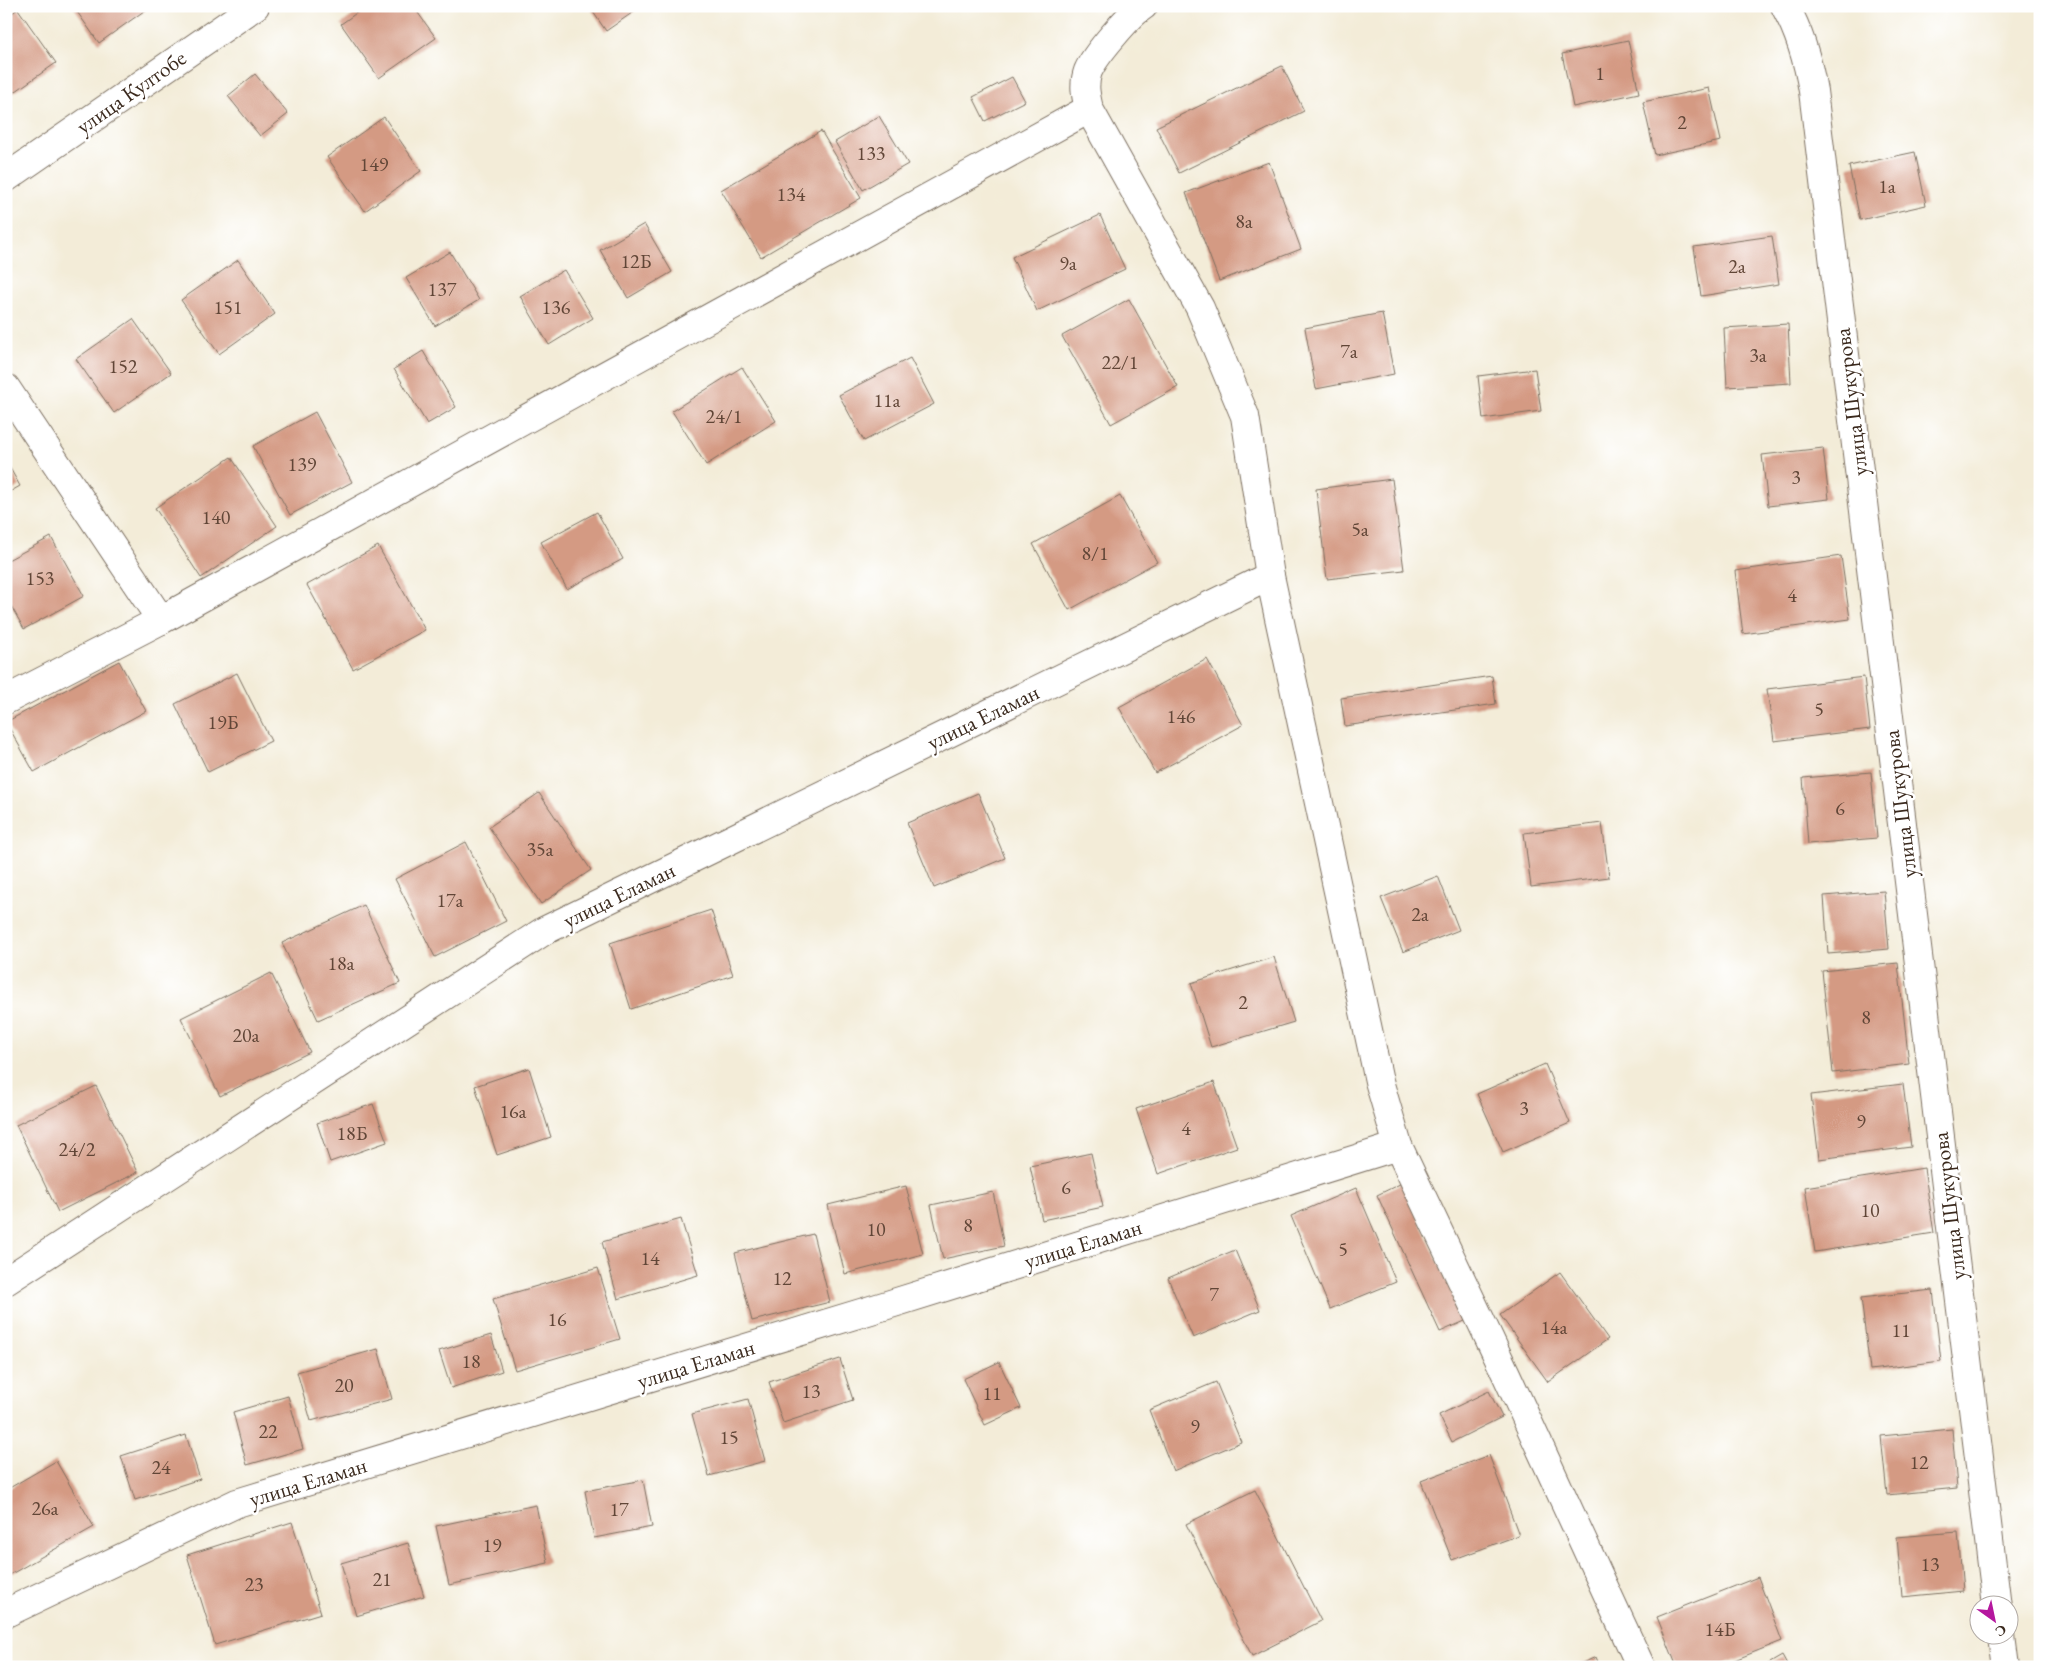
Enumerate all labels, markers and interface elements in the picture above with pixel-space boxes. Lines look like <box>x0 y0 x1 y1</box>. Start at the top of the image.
street label: улица Култобе <box>70 43 192 141</box>
house number: 1 <box>1595 60 1605 86</box>
house number: 2 <box>1677 109 1687 135</box>
house number: 133 <box>857 140 885 166</box>
house number: 149 <box>360 151 389 177</box>
house number: 1а <box>1878 173 1896 199</box>
house number: 134 <box>777 181 806 207</box>
house number: 8а <box>1235 208 1253 234</box>
house number: 12Б <box>621 248 652 274</box>
house number: 9а <box>1059 250 1077 276</box>
house number: 2а <box>1728 253 1746 279</box>
house number: 137 <box>428 276 457 302</box>
house number: 151 <box>214 294 242 320</box>
house number: 136 <box>542 294 571 320</box>
street label: улица Шукурова <box>1828 326 1874 478</box>
house number: 7а <box>1340 338 1358 364</box>
house number: 3а <box>1749 342 1767 368</box>
house number: 22/1 <box>1102 349 1138 375</box>
house number: 152 <box>109 353 138 379</box>
house number: 11а <box>873 387 901 413</box>
house number: 24/1 <box>706 403 742 429</box>
house number: 139 <box>288 451 317 477</box>
house number: 3 <box>1791 464 1801 490</box>
house number: 140 <box>202 504 231 530</box>
house number: 5а <box>1351 516 1369 542</box>
house number: 8/1 <box>1081 540 1109 566</box>
house number: 153 <box>26 565 54 591</box>
house number: 4 <box>1787 582 1797 608</box>
street label: улица Еламан <box>922 677 1044 757</box>
house number: 5 <box>1814 696 1824 722</box>
house number: 146 <box>1167 703 1196 729</box>
house number: 19Б <box>208 709 239 735</box>
street label: улица Шукурова <box>1877 728 1923 880</box>
house number: 6 <box>1835 795 1845 821</box>
house number: 35а <box>526 836 554 862</box>
street label: улица Еламан <box>558 855 680 935</box>
house number: 17а <box>436 887 464 913</box>
house number: 2а <box>1411 901 1429 927</box>
house number: 18а <box>327 950 355 976</box>
house number: 2 <box>1238 989 1248 1015</box>
house number: 8 <box>1861 1004 1871 1030</box>
house number: 20а <box>232 1022 260 1048</box>
house number: 3 <box>1519 1095 1529 1121</box>
house number: 16а <box>499 1098 527 1124</box>
house number: 9 <box>1856 1108 1866 1134</box>
house number: 4 <box>1181 1115 1191 1141</box>
house number: 18Б <box>337 1120 368 1146</box>
street label: улица Шукурова <box>1926 1130 1972 1282</box>
house number: 24/2 <box>59 1136 96 1162</box>
house number: 6 <box>1061 1174 1071 1200</box>
house number: 10 <box>1860 1197 1880 1223</box>
house number: 8 <box>963 1212 973 1238</box>
street label: улица Еламан <box>1021 1212 1145 1276</box>
house number: 10 <box>866 1216 886 1242</box>
house number: 5 <box>1338 1236 1348 1262</box>
house number: 14 <box>640 1245 660 1271</box>
house number: 12 <box>772 1265 792 1291</box>
house number: 7 <box>1209 1281 1219 1307</box>
house number: 16 <box>547 1306 567 1332</box>
house number: 14а <box>1540 1314 1568 1340</box>
house number: 11 <box>1891 1317 1911 1343</box>
street label: улица Еламан <box>634 1332 758 1396</box>
house number: 18 <box>461 1348 481 1374</box>
house number: 20 <box>334 1372 354 1398</box>
house number: 13 <box>801 1378 821 1404</box>
house number: 11 <box>982 1380 1002 1406</box>
house number: 9 <box>1190 1413 1200 1439</box>
house number: 22 <box>258 1418 278 1444</box>
house number: 15 <box>719 1424 739 1450</box>
house number: 12 <box>1909 1449 1929 1475</box>
street label: улица Еламан <box>246 1450 370 1514</box>
house number: 24 <box>151 1454 171 1480</box>
house number: 26а <box>31 1495 59 1521</box>
house number: 17 <box>609 1496 629 1522</box>
house number: 19 <box>482 1532 502 1558</box>
house number: 13 <box>1920 1551 1940 1577</box>
house number: 21 <box>372 1566 392 1592</box>
house number: 23 <box>244 1571 264 1597</box>
north arrow <box>1968 1596 2018 1646</box>
house number: 14Б <box>1705 1616 1736 1642</box>
text: С <box>1992 1621 2010 1641</box>

